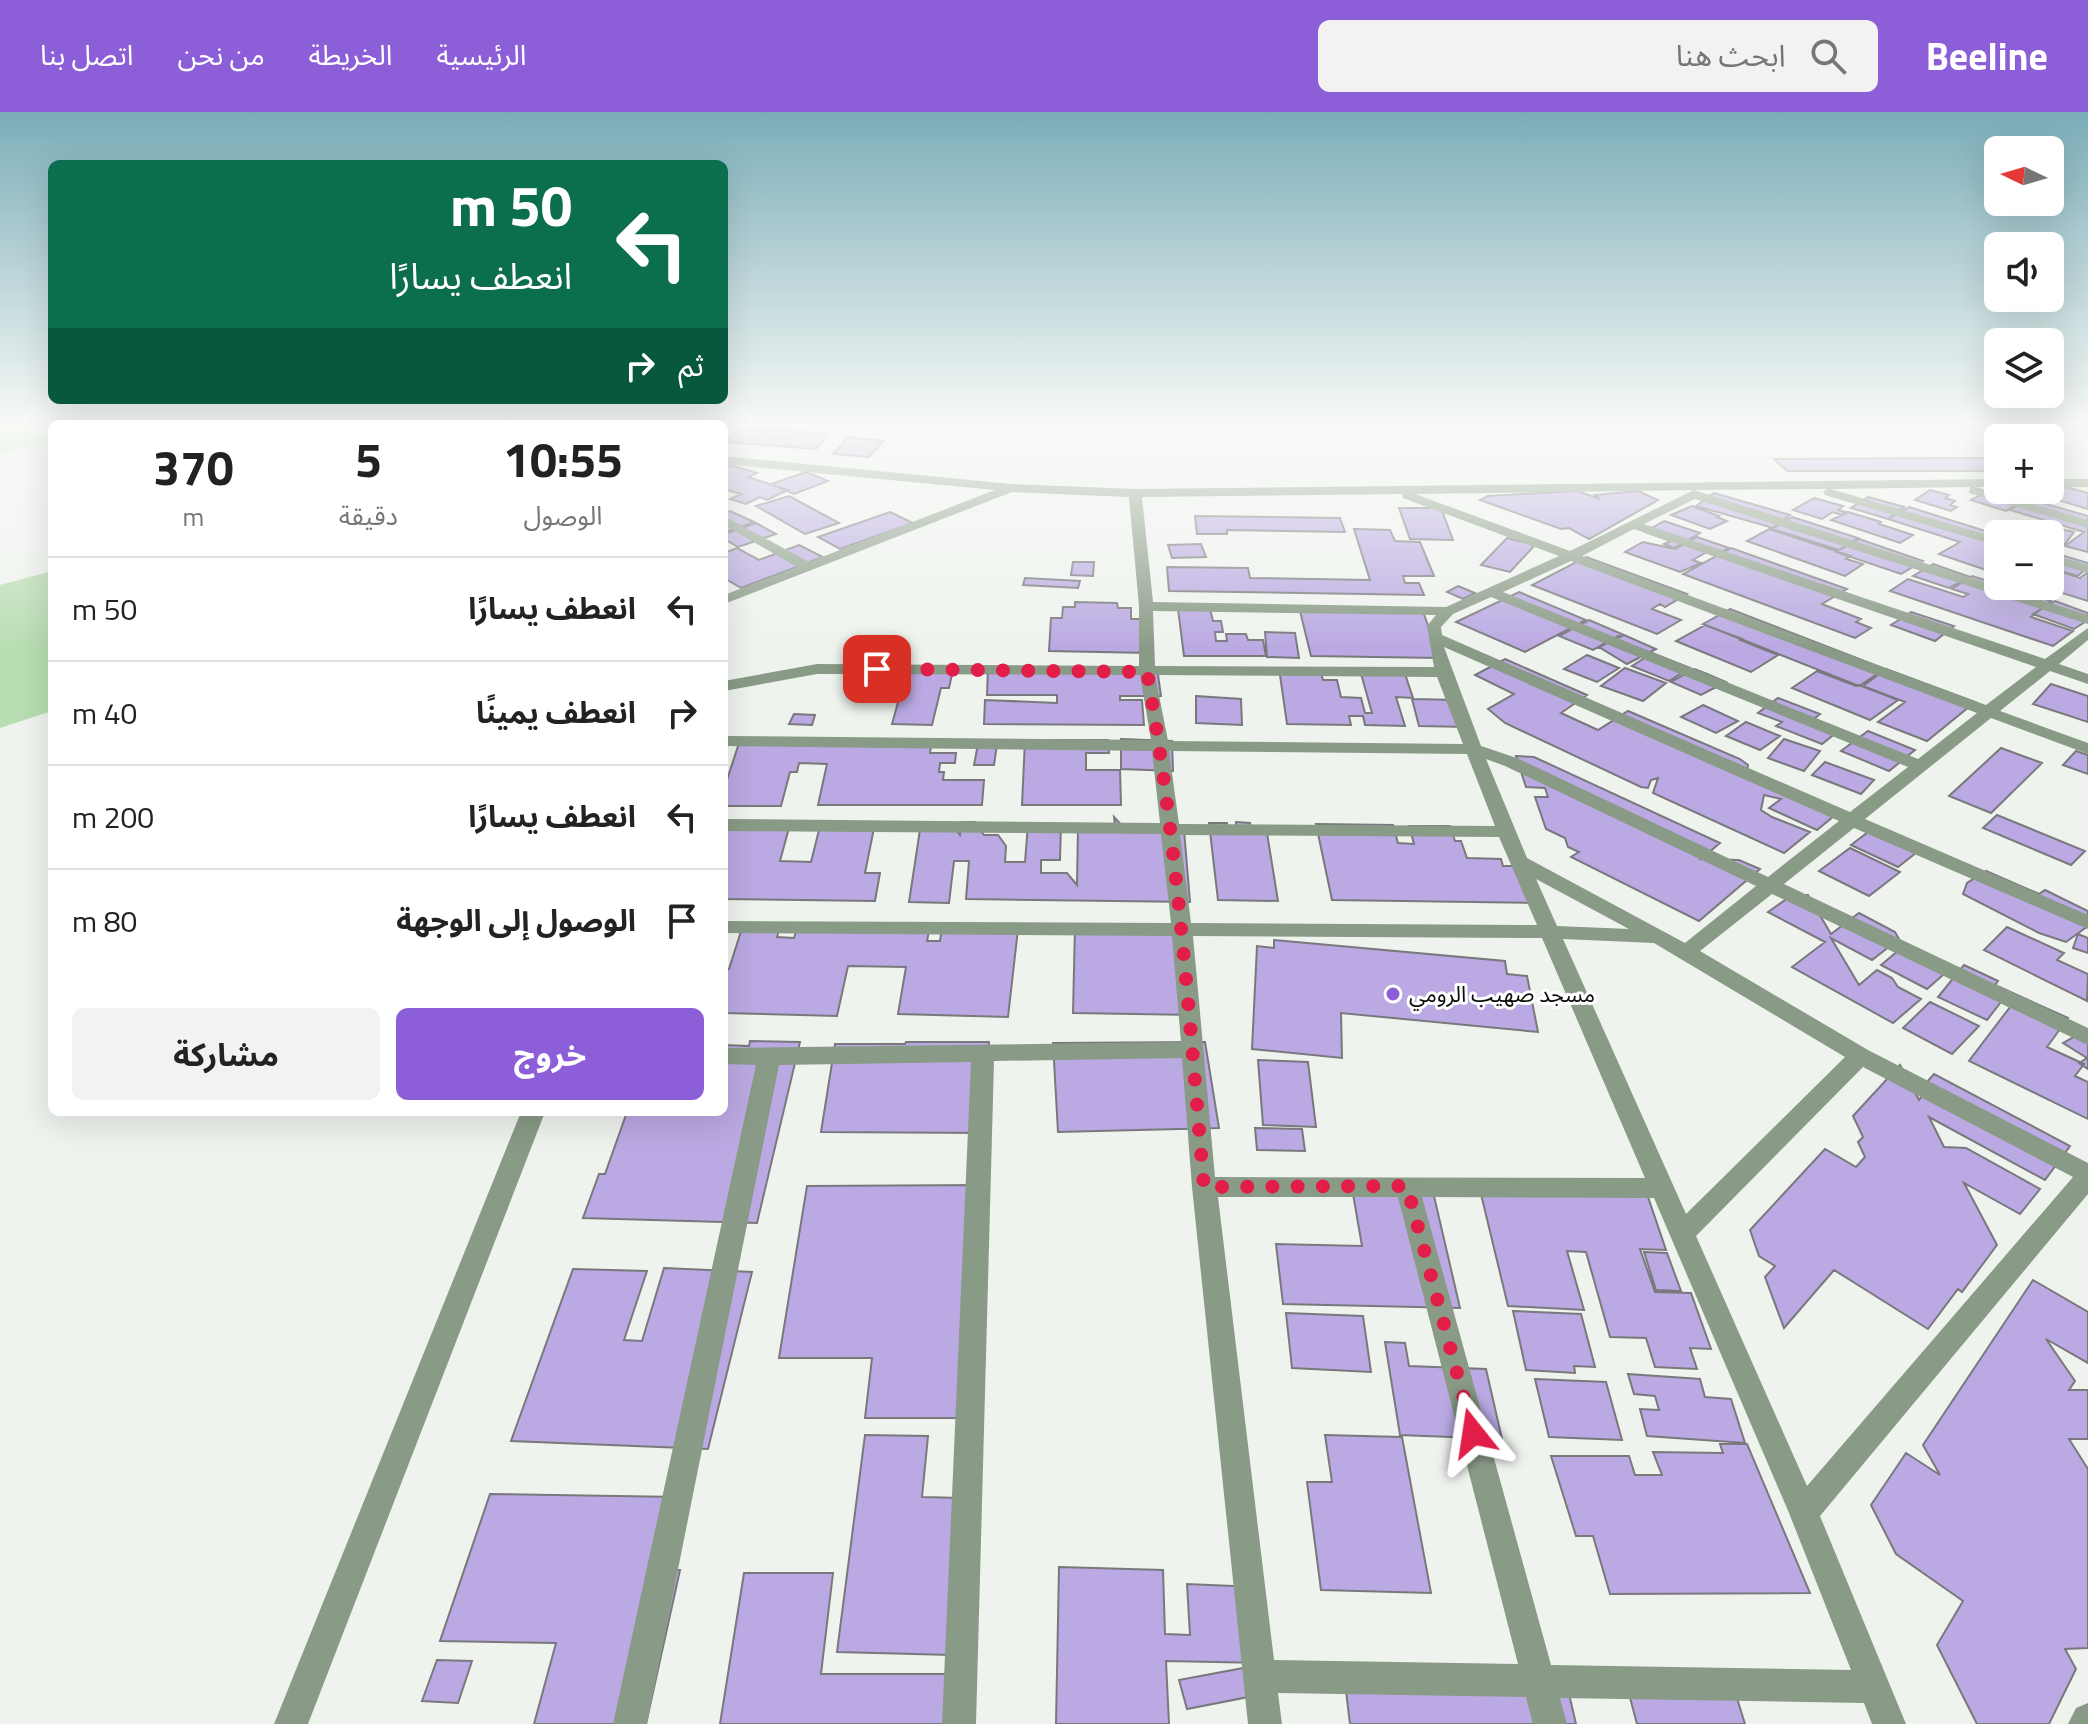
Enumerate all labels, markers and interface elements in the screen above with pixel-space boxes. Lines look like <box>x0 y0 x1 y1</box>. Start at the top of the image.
search box <box>1318 20 1878 92</box>
text: Beeline <box>1926 27 2048 85</box>
text: ابحث هنا <box>1676 32 1786 78</box>
text: اتصل بنا <box>40 33 134 76</box>
text: من نحن <box>178 33 265 76</box>
text: الخريطة <box>309 33 393 76</box>
text: الرئيسية <box>437 33 527 76</box>
icon: search <box>1806 34 1850 78</box>
north arrow <box>1984 136 2064 216</box>
map controls <box>1984 136 2064 600</box>
text: 50 m <box>450 163 572 248</box>
icon: left <box>600 192 704 296</box>
button: sound <box>1984 232 2064 312</box>
text: انعطف يسارًا <box>389 248 572 303</box>
button: layers <box>1984 328 2064 408</box>
text: ثم <box>678 342 704 388</box>
icon: right <box>618 344 662 388</box>
text: 5 <box>355 423 382 496</box>
text: 10:55 <box>503 423 623 496</box>
button: + <box>1984 424 2064 504</box>
text: 370 <box>153 431 234 504</box>
text: دقيقة <box>339 496 398 535</box>
text: الوصول <box>523 496 603 535</box>
text: m <box>183 497 204 536</box>
button: − <box>1984 520 2064 600</box>
text: انعطف يسارًا <box>468 585 636 631</box>
text: 50 m <box>72 586 137 632</box>
icon: left <box>660 587 704 631</box>
pin <box>843 635 911 703</box>
icon: arrive <box>855 647 899 691</box>
text: انعطف يمينًا <box>476 689 636 735</box>
text: 40 m <box>72 690 137 736</box>
icon: right <box>660 691 704 735</box>
text: انعطف يسارًا <box>468 793 636 839</box>
text: 200 m <box>72 794 154 840</box>
icon: left <box>660 795 704 839</box>
text: الوصول إلى الوجهة <box>396 897 636 943</box>
text: 80 m <box>72 898 137 944</box>
icon: arrive <box>660 899 704 943</box>
place label: مسجد صهيب الرومي <box>1409 977 1595 1011</box>
marker: مسجد صهيب الرومي <box>1384 985 1402 1003</box>
button: مشاركة <box>72 1008 380 1100</box>
button: خروج <box>396 1008 704 1100</box>
position arrow <box>1431 1391 1515 1475</box>

